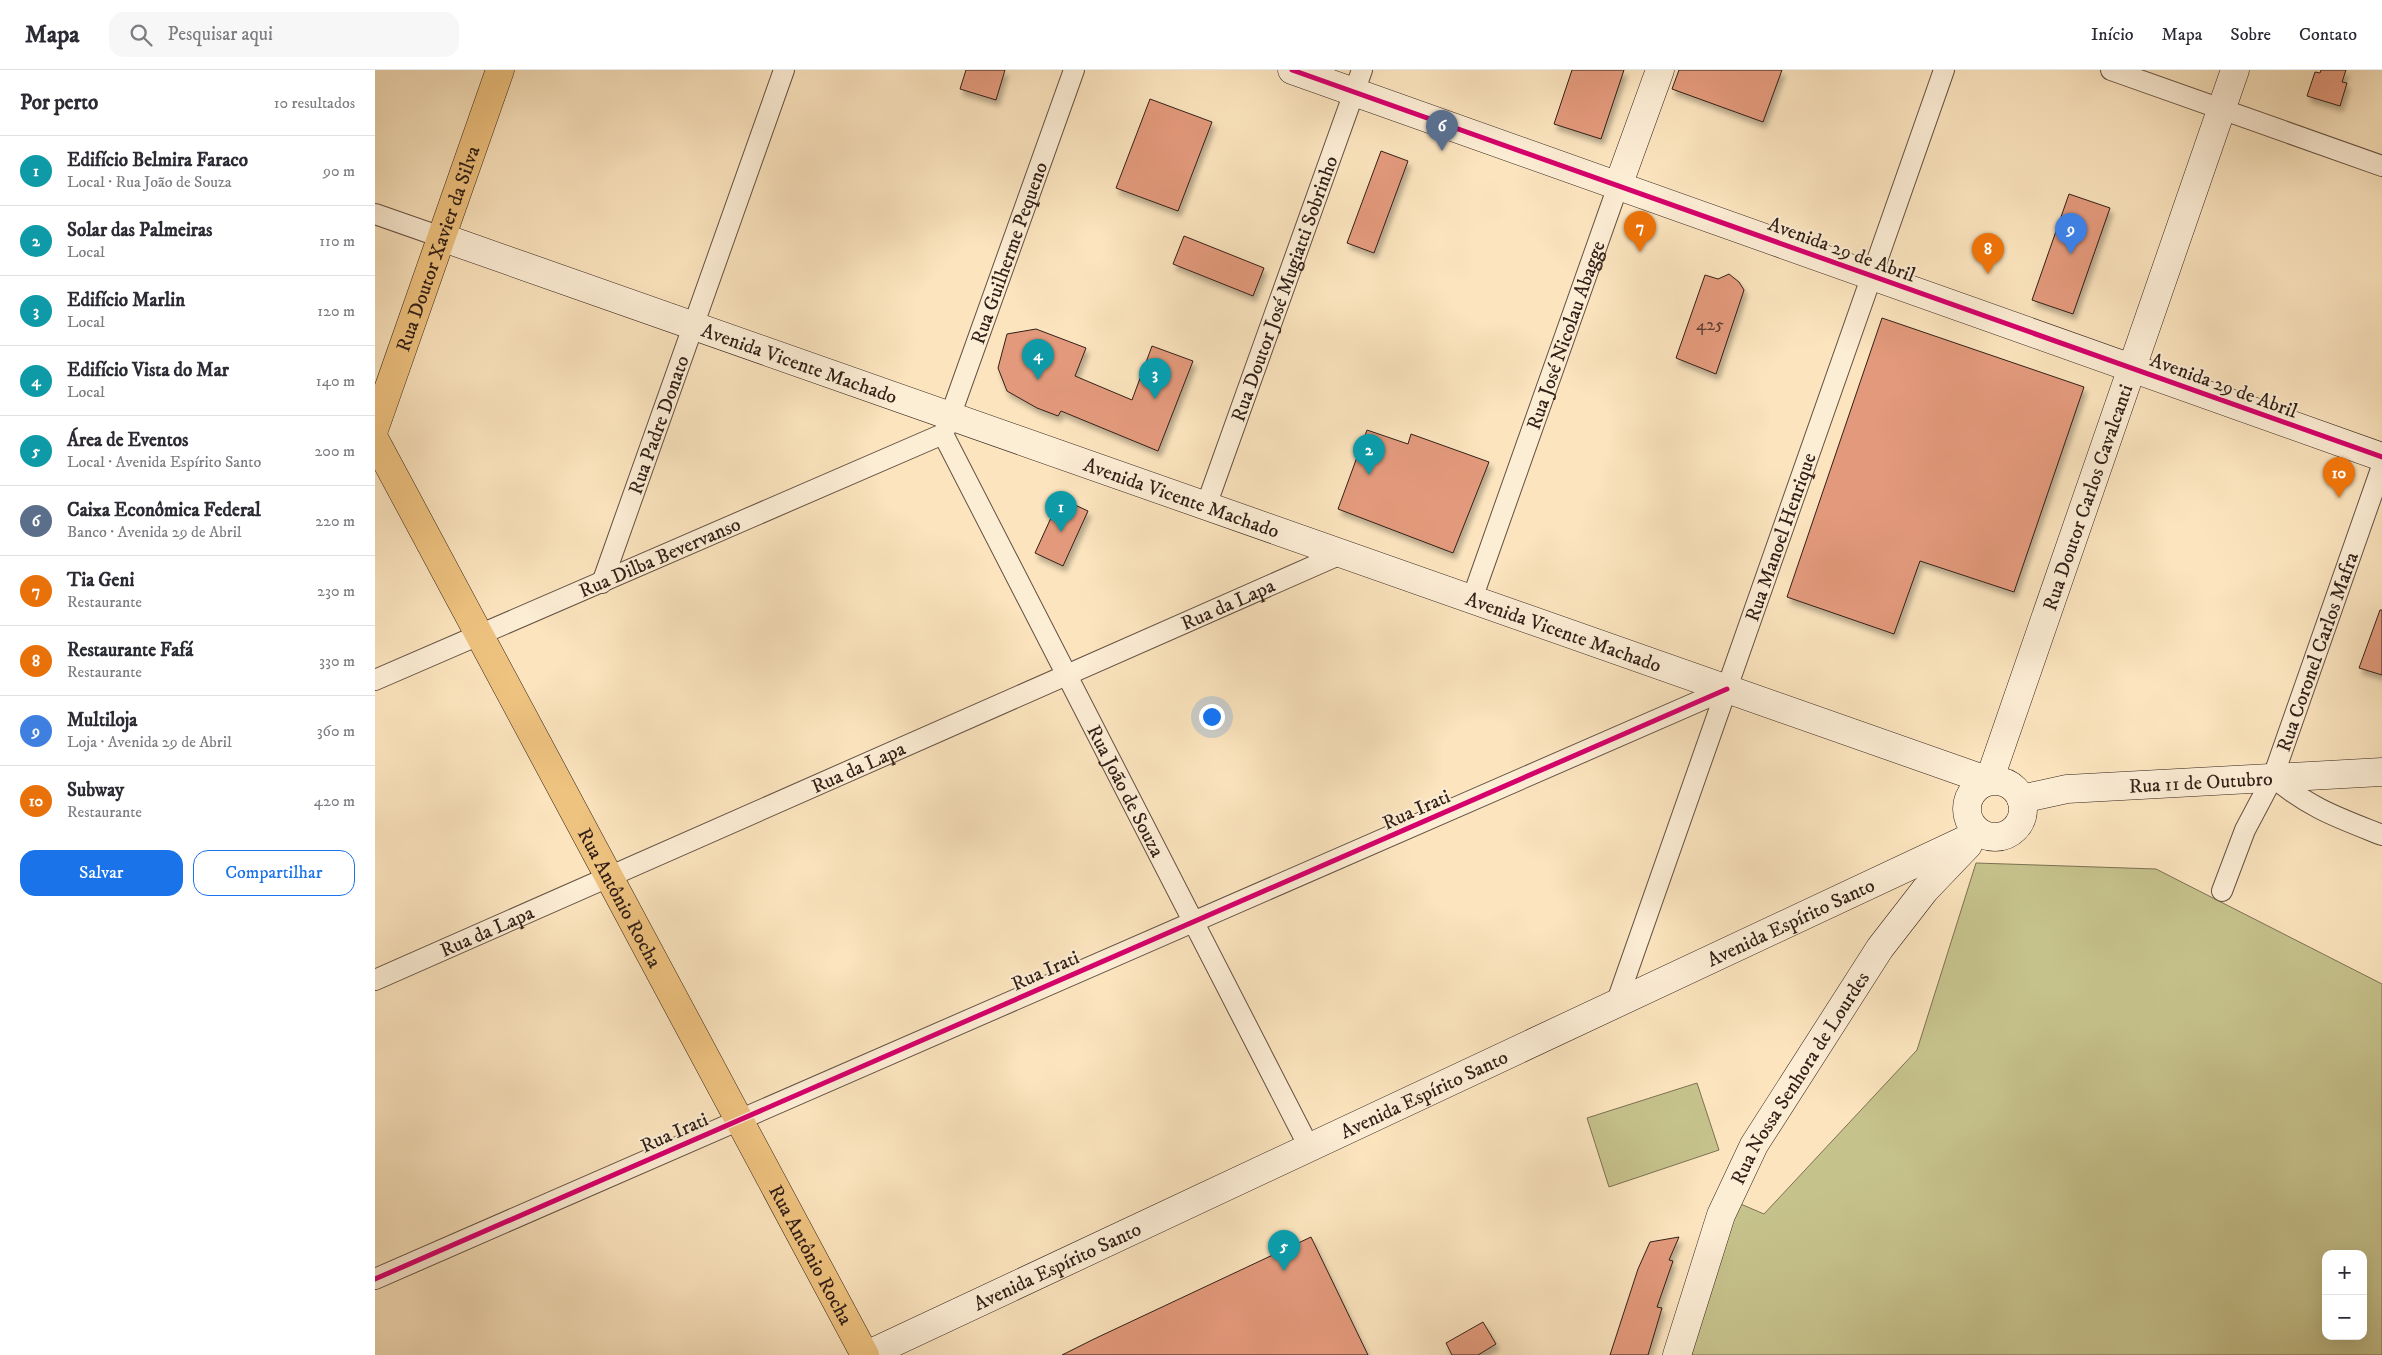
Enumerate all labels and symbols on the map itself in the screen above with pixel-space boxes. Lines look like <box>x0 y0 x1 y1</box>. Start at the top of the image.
pin: 6 <box>1426 110 1458 151</box>
street label: Rua Doutor Xavier da Silva <box>391 142 487 355</box>
street label: Rua Doutor José Mugiatti Sobrinho <box>1226 153 1344 425</box>
street label: Rua Guilherme Pequeno <box>966 159 1054 348</box>
pin: 7 <box>1624 211 1656 252</box>
street label: Avenida 29 de Abril <box>1764 212 1919 289</box>
pin: 9 <box>2055 213 2087 254</box>
pin: 8 <box>1972 233 2004 274</box>
street label: Rua José Nicolau Abagge <box>1522 238 1612 433</box>
house number: 425 <box>1696 314 1724 336</box>
street label: Avenida Vicente Machado <box>698 318 900 410</box>
pin: 4 <box>1022 339 1054 380</box>
street label: Avenida 29 de Abril <box>2146 348 2301 425</box>
street label: Rua Padre Donato <box>623 352 696 498</box>
pin: 3 <box>1139 358 1171 399</box>
street label: Rua Doutor Carlos Cavalcanti <box>2038 381 2139 614</box>
pin: 2 <box>1353 434 1385 475</box>
street label: Rua Manoel Henrique <box>1740 450 1823 625</box>
street label: Avenida Vicente Machado <box>1080 453 1282 545</box>
pin: 10 <box>2323 457 2355 498</box>
pin: 1 <box>1045 491 1077 532</box>
street label: Rua Dilba Bevervanso <box>575 512 745 604</box>
street label: Rua Coronel Carlos Mafra <box>2272 548 2365 755</box>
street label: Rua da Lapa <box>1178 573 1280 637</box>
street label: Avenida Vicente Machado <box>1462 587 1664 679</box>
your location <box>1199 704 1225 730</box>
street label: Rua João de Souza <box>1080 721 1169 862</box>
street label: Rua da Lapa <box>808 737 910 800</box>
street label: Rua 11 de Outubro <box>2128 767 2273 800</box>
street label: Rua Irati <box>1379 784 1454 836</box>
street label: Rua Antônio Rocha <box>571 824 667 973</box>
street label: Avenida Espírito Santo <box>1703 873 1879 973</box>
street label: Rua da Lapa <box>436 900 538 964</box>
street label: Rua Irati <box>1008 945 1083 997</box>
street label: Rua Nossa Senhora de Lourdes <box>1726 967 1876 1189</box>
street label: Avenida Espírito Santo <box>1337 1045 1512 1145</box>
street label: Rua Irati <box>637 1107 712 1159</box>
street label: Rua Antônio Rocha <box>762 1181 858 1330</box>
street label: Avenida Espírito Santo <box>970 1217 1146 1317</box>
pin: 5 <box>1268 1230 1300 1271</box>

